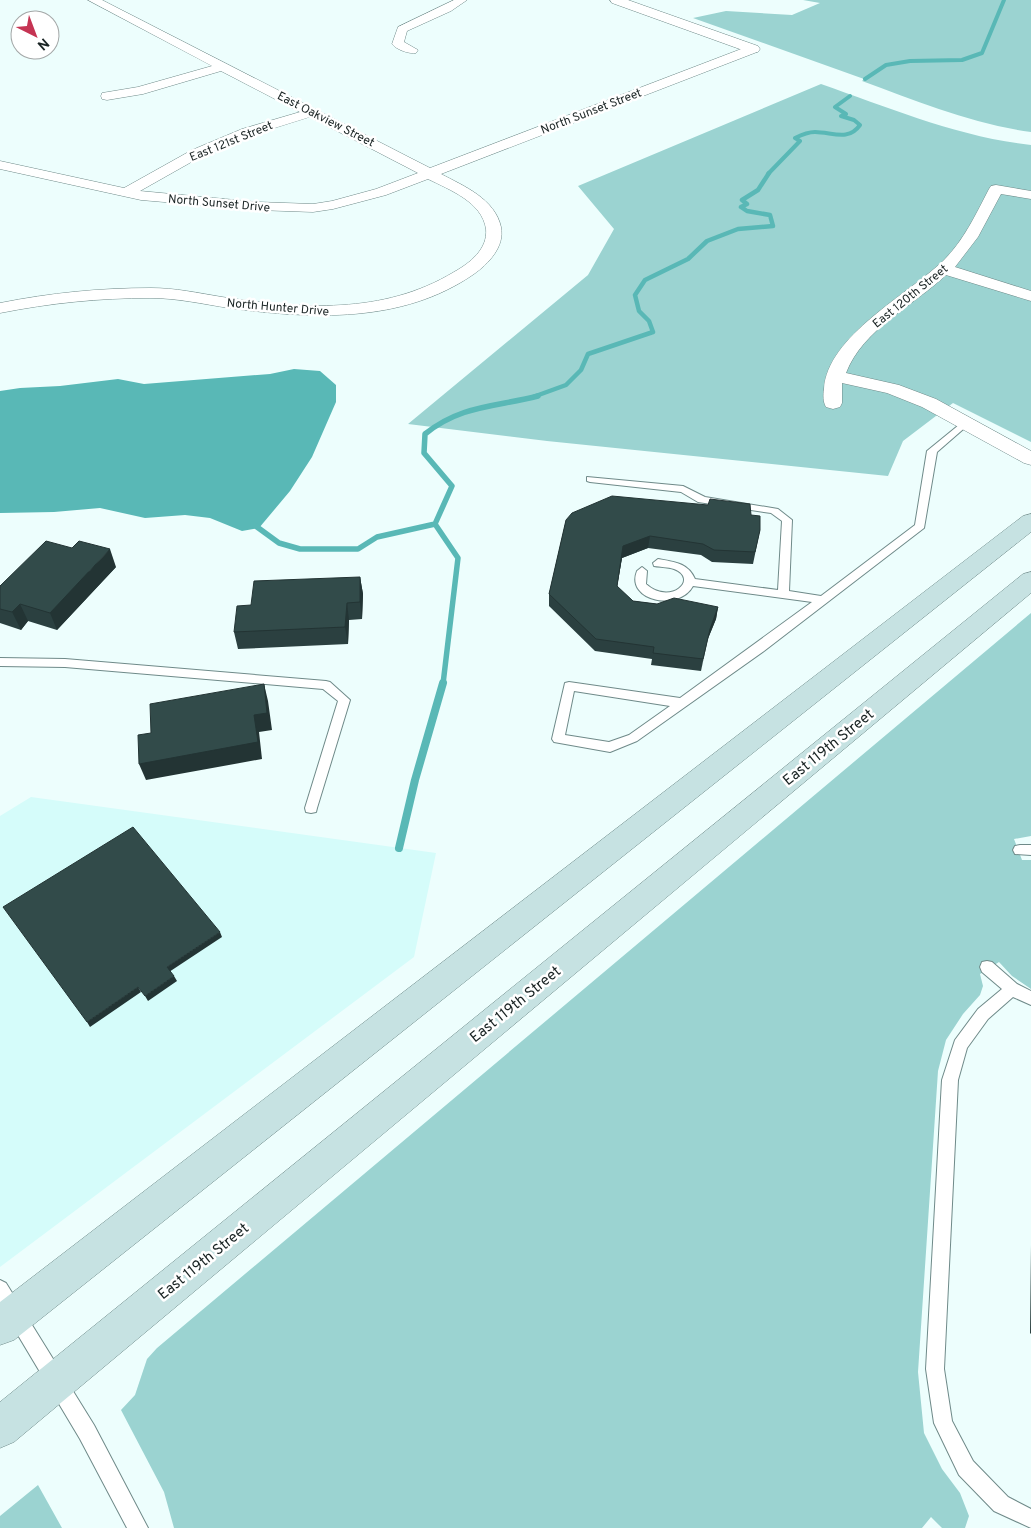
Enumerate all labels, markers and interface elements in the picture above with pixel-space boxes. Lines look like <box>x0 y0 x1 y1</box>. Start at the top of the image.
north arrow <box>10 10 60 60</box>
text: N <box>33 34 52 53</box>
street label: North Sunset Street <box>539 85 644 139</box>
street label: East Oakview Street <box>274 88 377 151</box>
street label: East 121st Street <box>187 118 275 166</box>
street label: North Sunset Drive <box>167 192 271 216</box>
street label: East 120th Street <box>870 261 952 332</box>
street label: North Hunter Drive <box>226 296 330 320</box>
street label: East 119th Street <box>780 706 878 791</box>
street label: East 119th Street <box>467 963 565 1048</box>
street label: East 119th Street <box>155 1220 253 1305</box>

